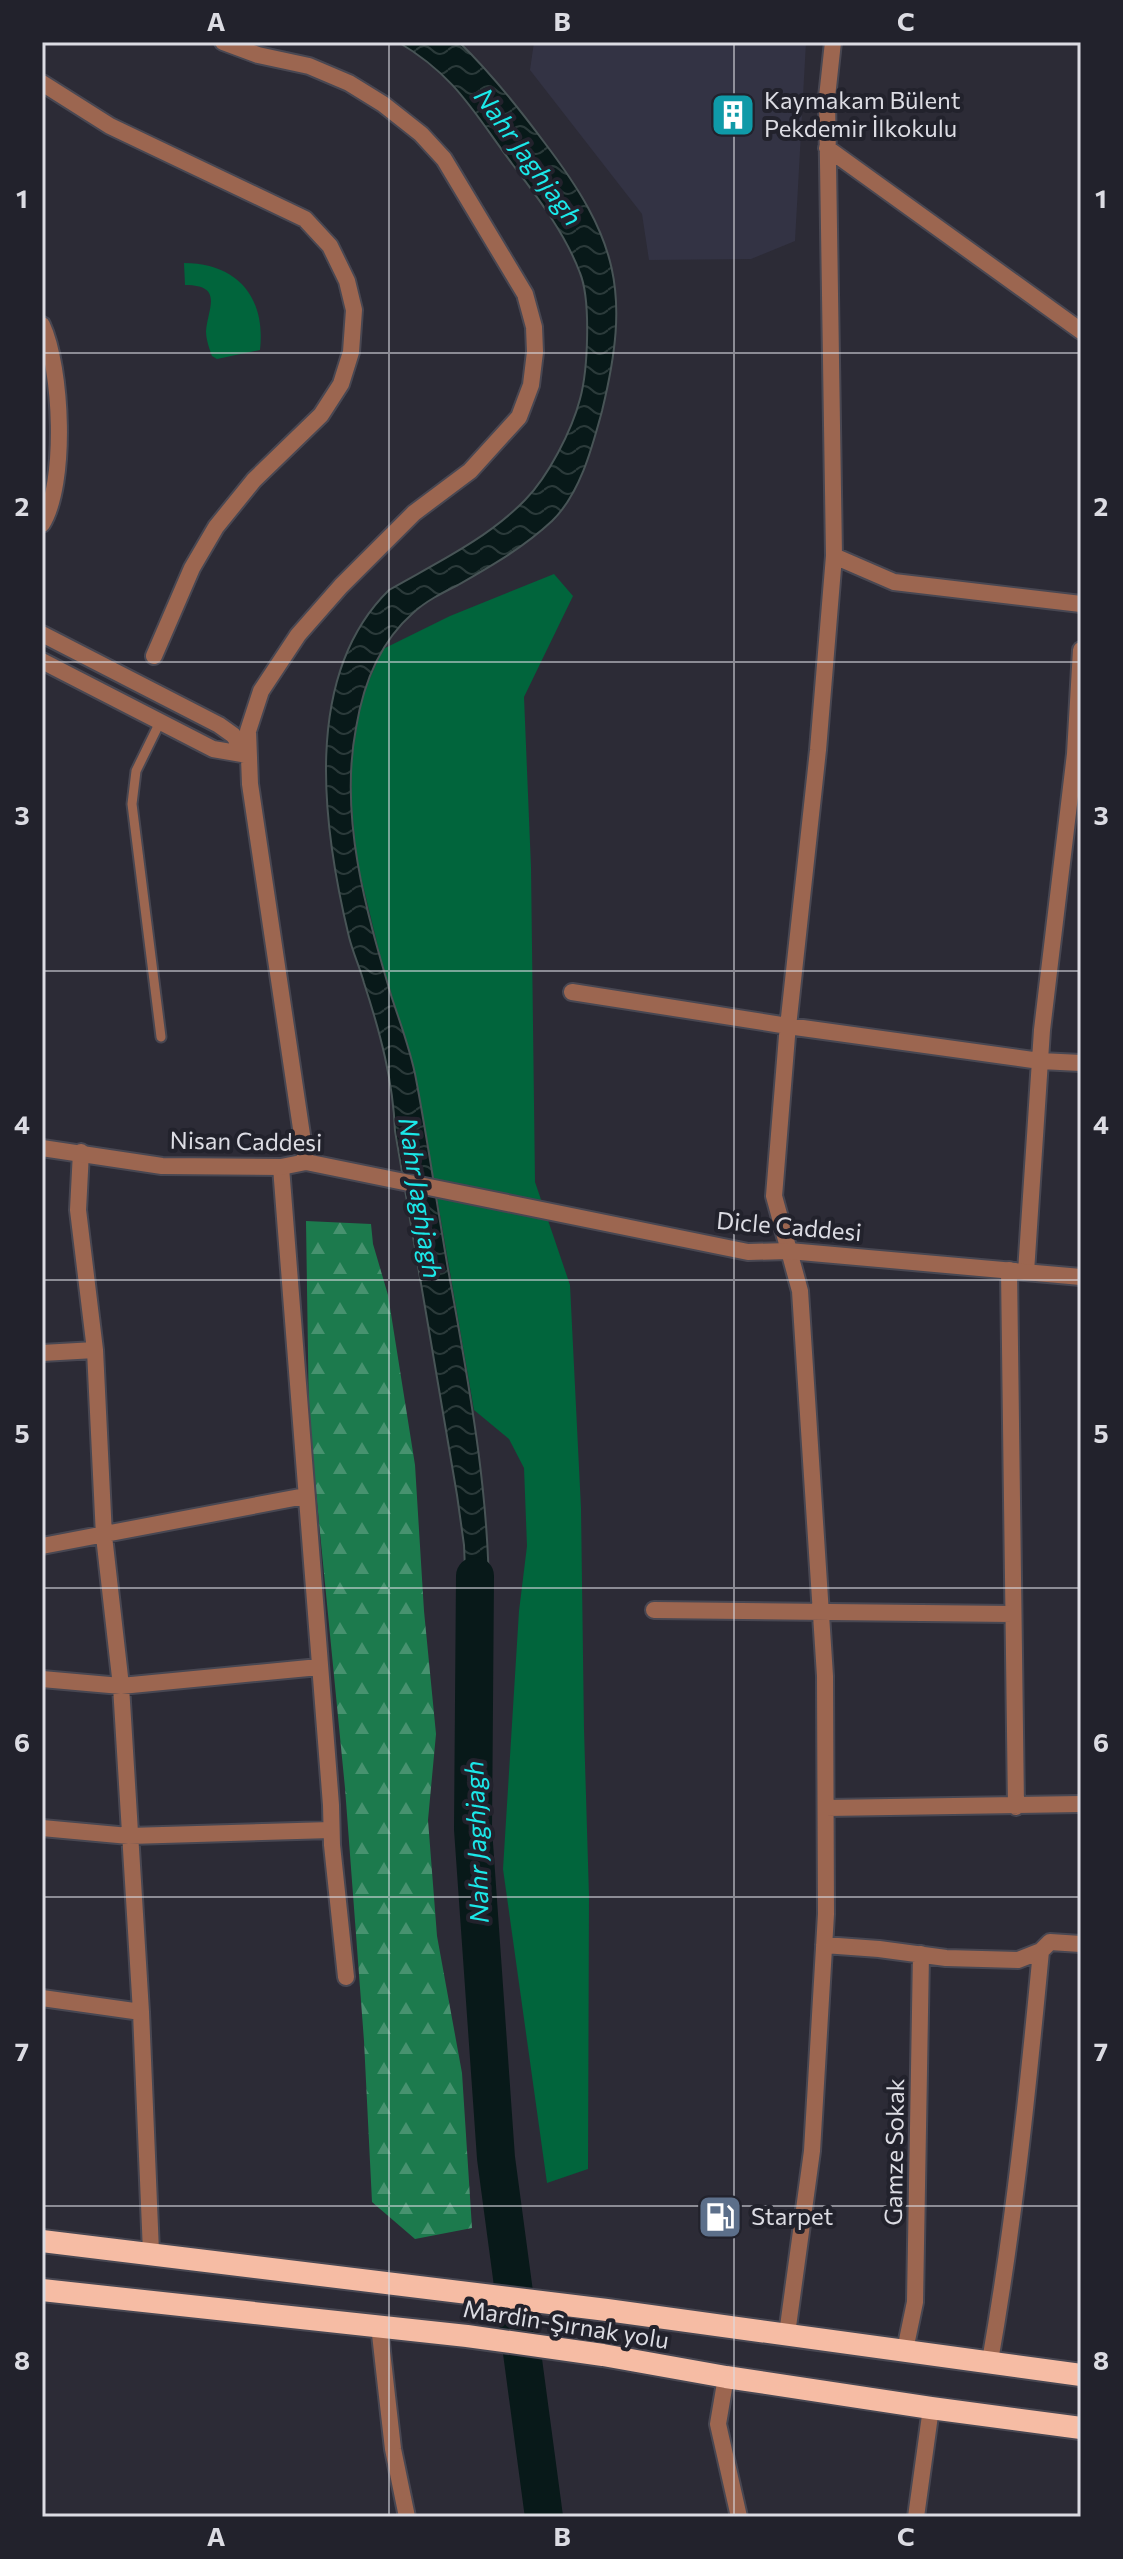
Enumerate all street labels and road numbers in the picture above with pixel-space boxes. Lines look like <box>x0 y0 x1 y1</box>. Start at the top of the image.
street label: Nisan Caddesi <box>170 1125 323 1156</box>
street label: Dicle Caddesi <box>715 1205 863 1246</box>
street label: Gamze Sokak <box>878 2078 909 2226</box>
street label: Mardin-Şırnak yolu <box>461 2293 671 2354</box>

